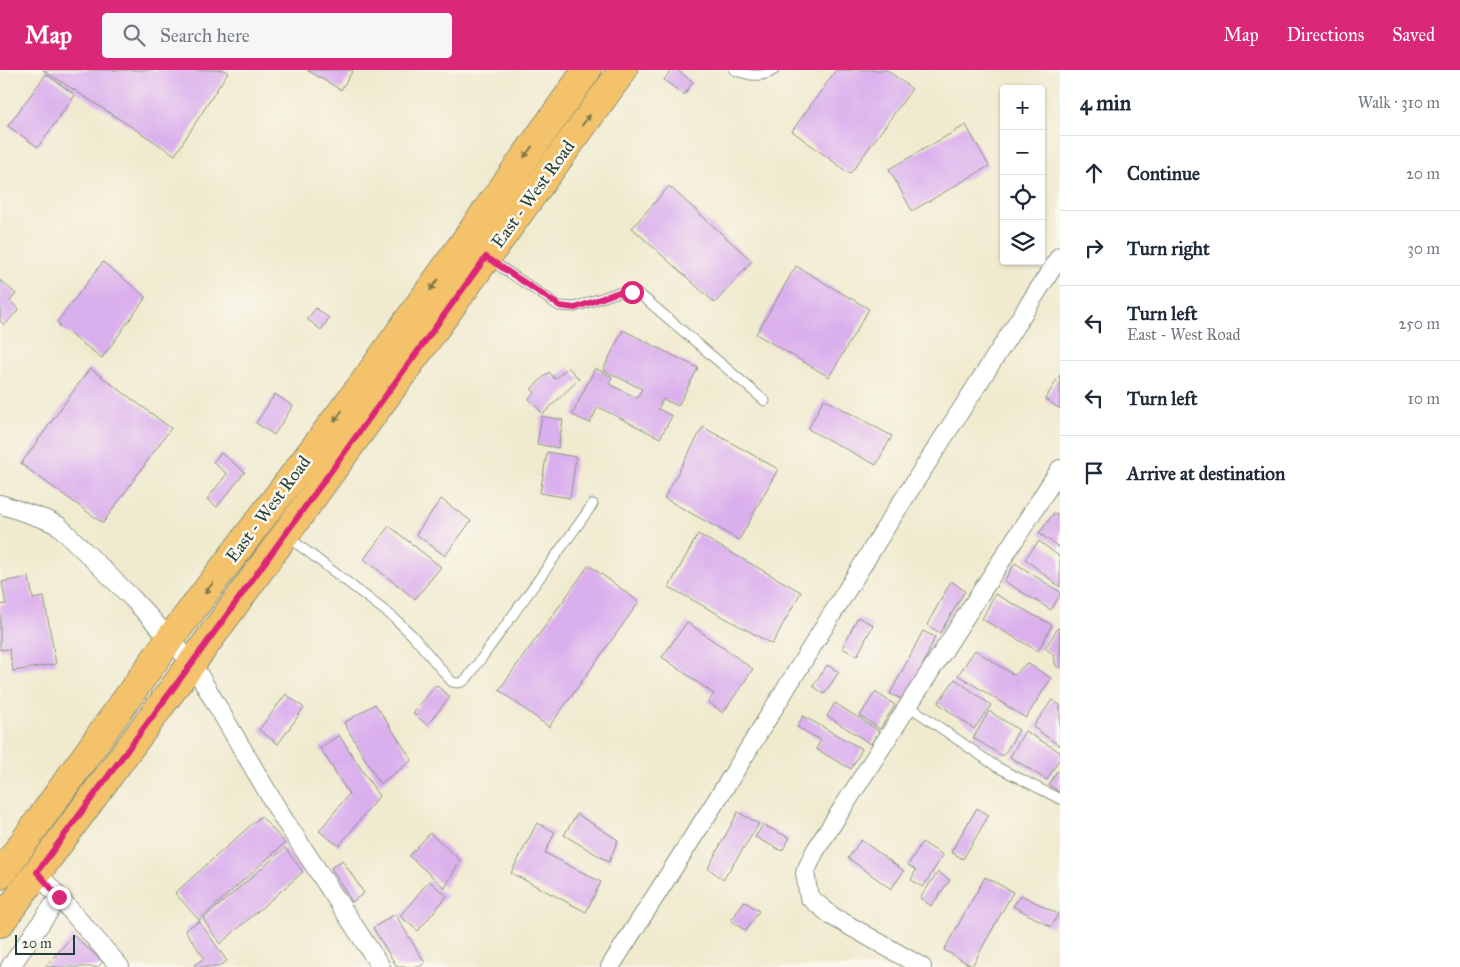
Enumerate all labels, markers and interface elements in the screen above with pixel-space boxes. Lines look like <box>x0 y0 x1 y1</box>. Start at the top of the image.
search box <box>102 13 452 58</box>
text: Map <box>25 20 72 50</box>
icon: search <box>120 21 148 49</box>
text: Search here <box>160 24 250 47</box>
text: Map <box>1223 24 1259 46</box>
text: Directions <box>1287 24 1364 46</box>
text: Saved <box>1392 24 1435 46</box>
map controls <box>1000 85 1045 265</box>
button: + <box>1000 85 1045 130</box>
text: 4 min <box>1080 90 1131 116</box>
text: Walk · 310 m <box>1358 93 1440 112</box>
one-way arrow <box>581 113 591 127</box>
button: − <box>1000 130 1045 175</box>
street label: East - West Road <box>487 136 579 252</box>
one-way arrow <box>523 145 533 159</box>
icon: ahead <box>1080 159 1108 187</box>
text: Continue <box>1127 162 1200 185</box>
text: 20 m <box>1406 164 1440 183</box>
button: locate <box>1000 175 1045 220</box>
button: layers <box>1000 220 1045 265</box>
icon: right <box>1080 234 1108 262</box>
text: Turn right <box>1127 237 1210 260</box>
text: 30 m <box>1407 239 1440 258</box>
one-way arrow <box>429 278 439 291</box>
route start <box>621 281 644 304</box>
text: Turn left <box>1127 302 1197 325</box>
icon: left <box>1080 309 1108 337</box>
text: 250 m <box>1399 314 1440 333</box>
text: East - West Road <box>1127 325 1240 344</box>
icon: left <box>1080 384 1108 412</box>
text: Turn left <box>1127 387 1197 410</box>
text: 10 m <box>1408 389 1440 408</box>
one-way arrow <box>333 409 343 423</box>
street label: East - West Road <box>221 451 315 567</box>
icon: arrive <box>1080 459 1108 487</box>
text: Arrive at destination <box>1127 462 1285 485</box>
one-way arrow <box>203 581 214 594</box>
route end <box>48 886 71 909</box>
scale bar <box>15 932 75 955</box>
text: 20 m <box>22 935 52 952</box>

